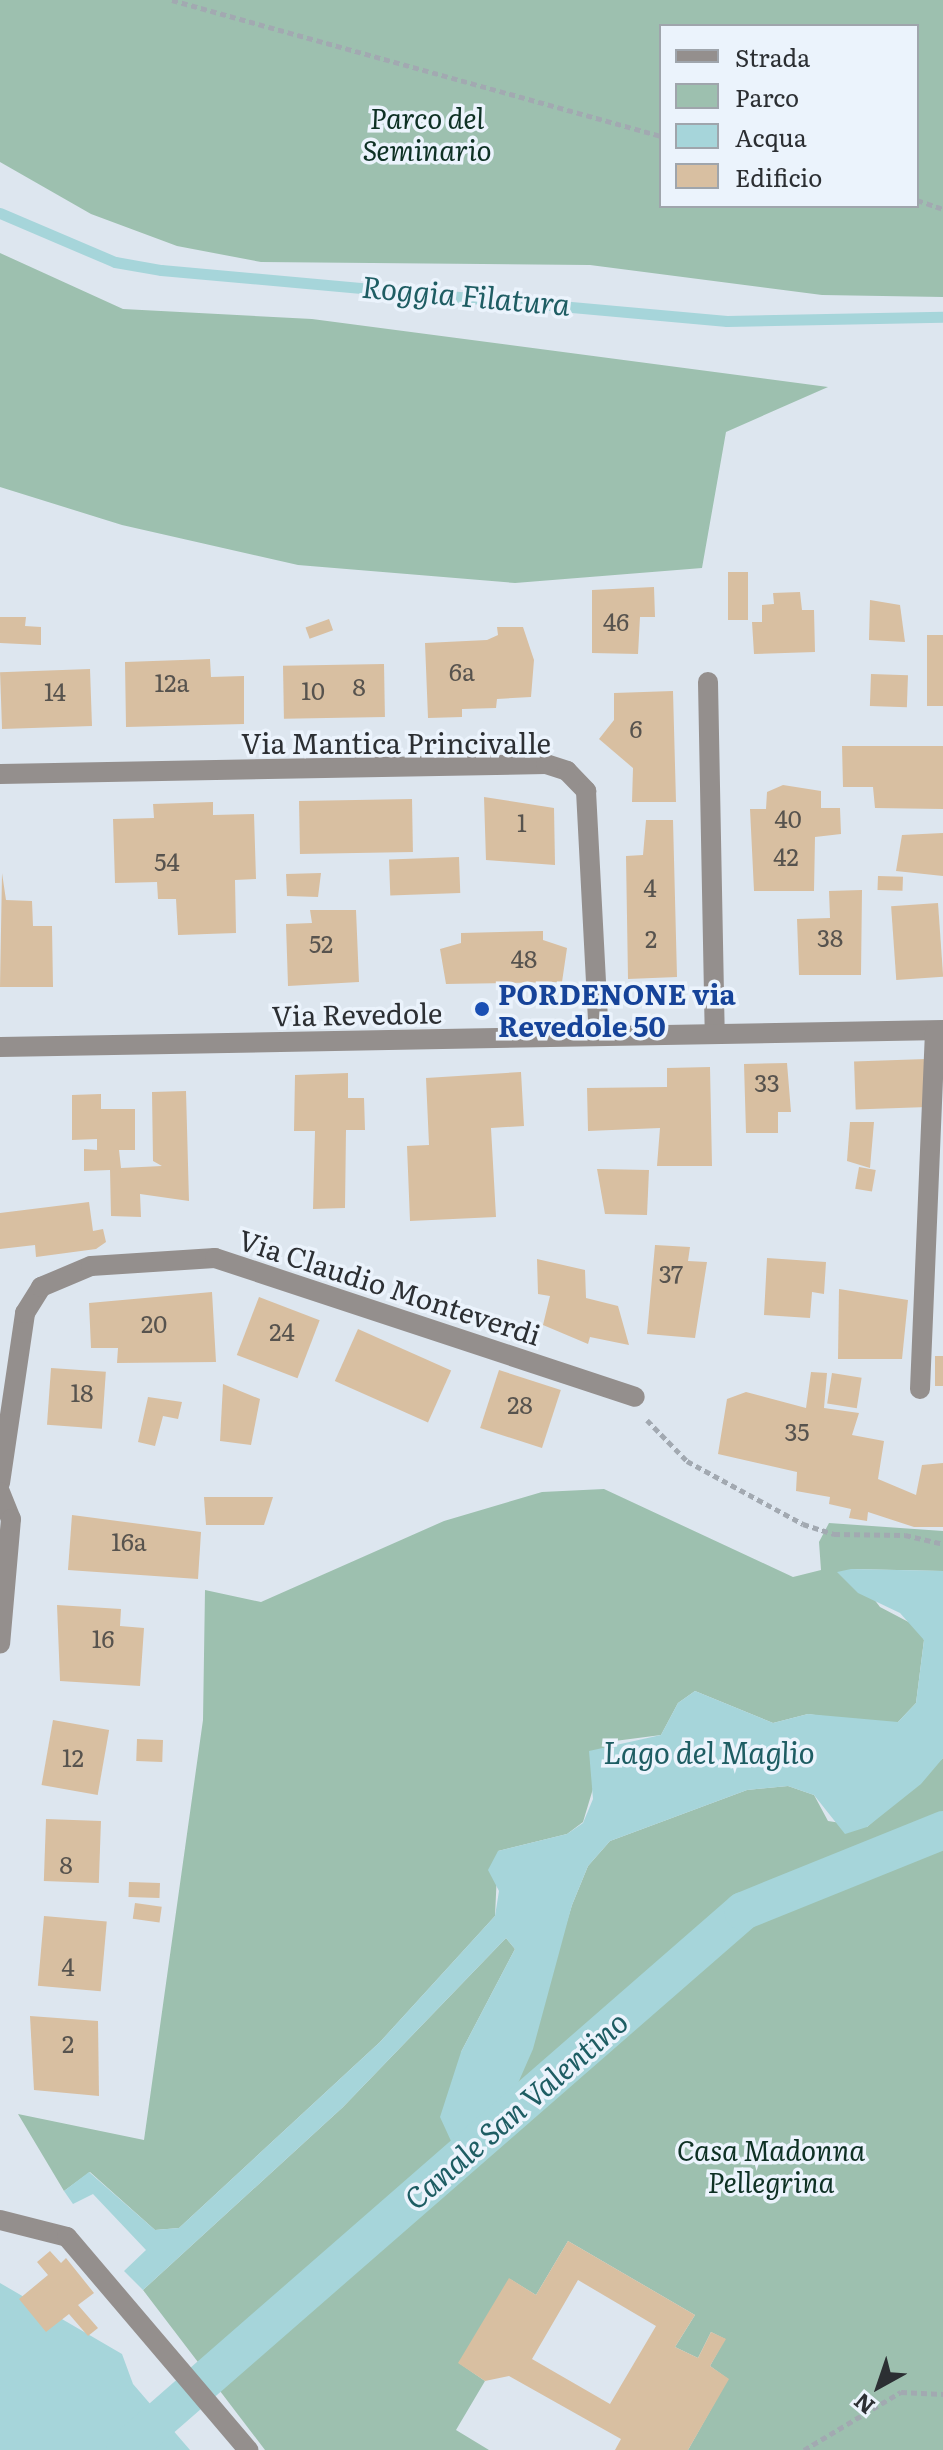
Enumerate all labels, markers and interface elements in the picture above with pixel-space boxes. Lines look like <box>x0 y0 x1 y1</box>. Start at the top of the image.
legend <box>659 24 919 208</box>
text: Strada <box>735 39 810 74</box>
text: Parco <box>735 79 799 114</box>
park label: Parco del Seminario <box>362 100 492 166</box>
text: Acqua <box>735 119 807 154</box>
text: Edificio <box>735 159 822 194</box>
water label: Roggia Filatura <box>360 267 572 321</box>
house number: 46 <box>603 607 629 635</box>
house number: 6a <box>449 657 475 685</box>
house number: 12a <box>155 668 189 696</box>
house number: 8 <box>352 672 366 700</box>
house number: 10 <box>301 676 325 704</box>
house number: 14 <box>44 677 66 705</box>
house number: 6 <box>630 714 642 742</box>
street label: Via Mantica Princivalle <box>241 725 551 759</box>
house number: 40 <box>774 804 802 832</box>
house number: 1 <box>517 808 527 836</box>
house number: 42 <box>773 842 799 870</box>
house number: 54 <box>154 847 180 875</box>
house number: 4 <box>643 873 657 901</box>
house number: 38 <box>817 923 843 951</box>
house number: 2 <box>645 924 657 952</box>
house number: 52 <box>309 929 333 957</box>
house number: 48 <box>511 944 537 972</box>
place label: PORDENONE via Revedole 50 <box>498 976 736 1042</box>
street label: Via Revedole <box>271 995 443 1031</box>
marker: PORDENONE via Revedole 50 <box>473 1000 491 1018</box>
house number: 33 <box>754 1068 780 1096</box>
street label: Via Claudio Monteverdi <box>235 1221 545 1351</box>
house number: 37 <box>659 1259 683 1287</box>
house number: 20 <box>141 1309 167 1337</box>
house number: 24 <box>269 1317 295 1345</box>
house number: 18 <box>71 1378 93 1406</box>
house number: 28 <box>507 1390 533 1418</box>
house number: 35 <box>784 1417 810 1445</box>
house number: 16a <box>111 1527 147 1555</box>
house number: 16 <box>92 1624 114 1652</box>
water label: Lago del Maglio <box>603 1733 815 1769</box>
house number: 12 <box>62 1743 84 1771</box>
house number: 8 <box>59 1850 73 1878</box>
house number: 4 <box>61 1952 75 1980</box>
water label: Canale San Valentino <box>396 2002 634 2216</box>
house number: 2 <box>62 2029 74 2057</box>
park label: Casa Madonna Pellegrina <box>677 2132 865 2198</box>
north arrow <box>839 2346 919 2426</box>
text: N <box>846 2386 881 2423</box>

